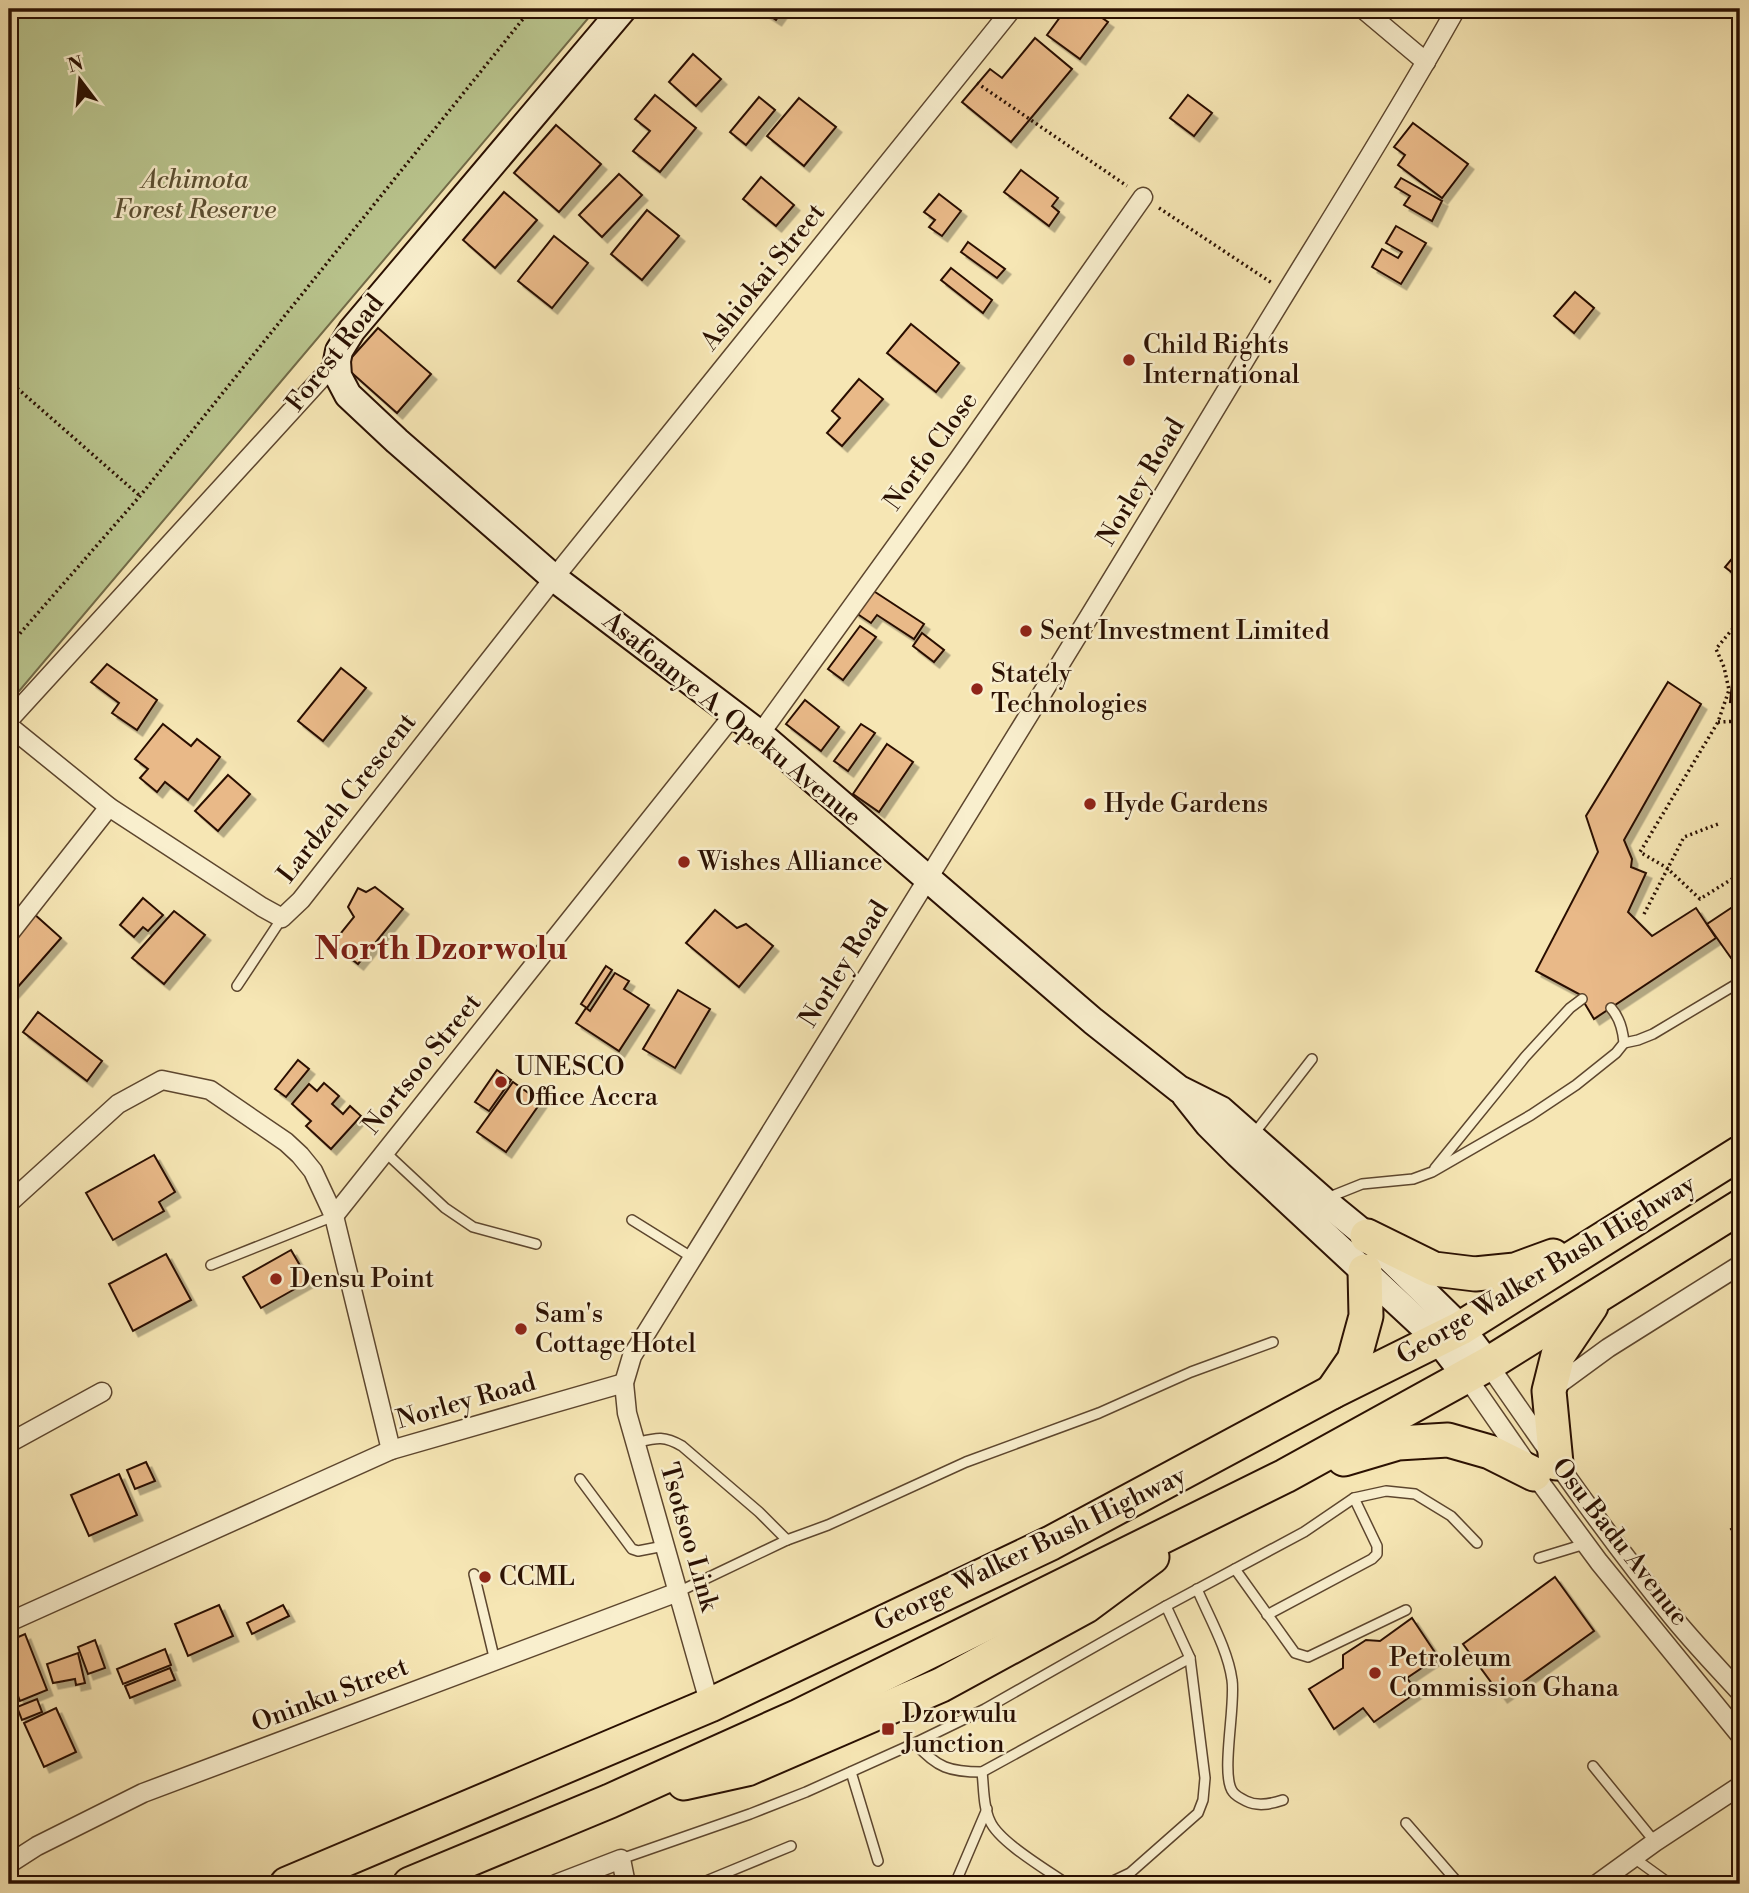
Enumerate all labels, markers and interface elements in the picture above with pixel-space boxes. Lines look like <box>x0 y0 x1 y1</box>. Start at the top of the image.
north arrow <box>46 46 116 116</box>
text: N <box>65 51 86 78</box>
park label: Achimota Forest Reserve <box>114 164 276 226</box>
street label: Ashiokai Street <box>693 197 832 358</box>
street label: Forest Road <box>279 288 391 418</box>
place label: Child Rights International <box>1143 329 1300 391</box>
marker: Child Rights International <box>1121 352 1137 368</box>
street label: Norfo Close <box>877 385 985 517</box>
street label: Norley Road <box>1090 412 1192 552</box>
street label: Asafoanye A. Opeku Avenue <box>595 604 868 833</box>
place label: Sent Investment Limited <box>1040 615 1330 647</box>
marker: Sent Investment Limited <box>1018 623 1034 639</box>
place label: Stately Technologies <box>991 658 1147 720</box>
marker: Stately Technologies <box>969 681 985 697</box>
street label: Lardzeh Crescent <box>271 707 423 889</box>
place label: Hyde Gardens <box>1104 788 1268 820</box>
marker: Hyde Gardens <box>1082 796 1098 812</box>
place label: Wishes Alliance <box>697 846 883 878</box>
marker: Wishes Alliance <box>676 854 692 870</box>
street label: Norley Road <box>792 894 896 1033</box>
district label: North Dzorwolu <box>315 929 567 970</box>
street label: Nortsoo Street <box>356 987 488 1141</box>
place label: UNESCO Office Accra <box>515 1051 659 1113</box>
marker: UNESCO Office Accra <box>493 1074 509 1090</box>
street label: George Walker Bush Highway <box>1391 1168 1701 1372</box>
place label: Densu Point <box>290 1263 434 1295</box>
marker: Densu Point <box>268 1271 284 1287</box>
place label: Sam's Cottage Hotel <box>535 1298 696 1360</box>
marker: Sam's Cottage Hotel <box>513 1321 529 1337</box>
street label: Norley Road <box>393 1366 540 1436</box>
street label: Osu Badu Avenue <box>1545 1452 1695 1632</box>
street label: Tsotsoo Link <box>653 1459 726 1616</box>
street label: George Walker Bush Highway <box>869 1459 1191 1638</box>
place label: CCML <box>499 1561 575 1593</box>
marker: CCML <box>477 1569 493 1585</box>
place label: Petroleum Commission Ghana <box>1389 1642 1620 1704</box>
street label: Oninku Street <box>247 1650 413 1740</box>
marker: Petroleum Commission Ghana <box>1367 1665 1383 1681</box>
place label: Dzorwulu Junction <box>901 1698 1017 1760</box>
marker: Dzorwulu Junction <box>880 1721 896 1737</box>

